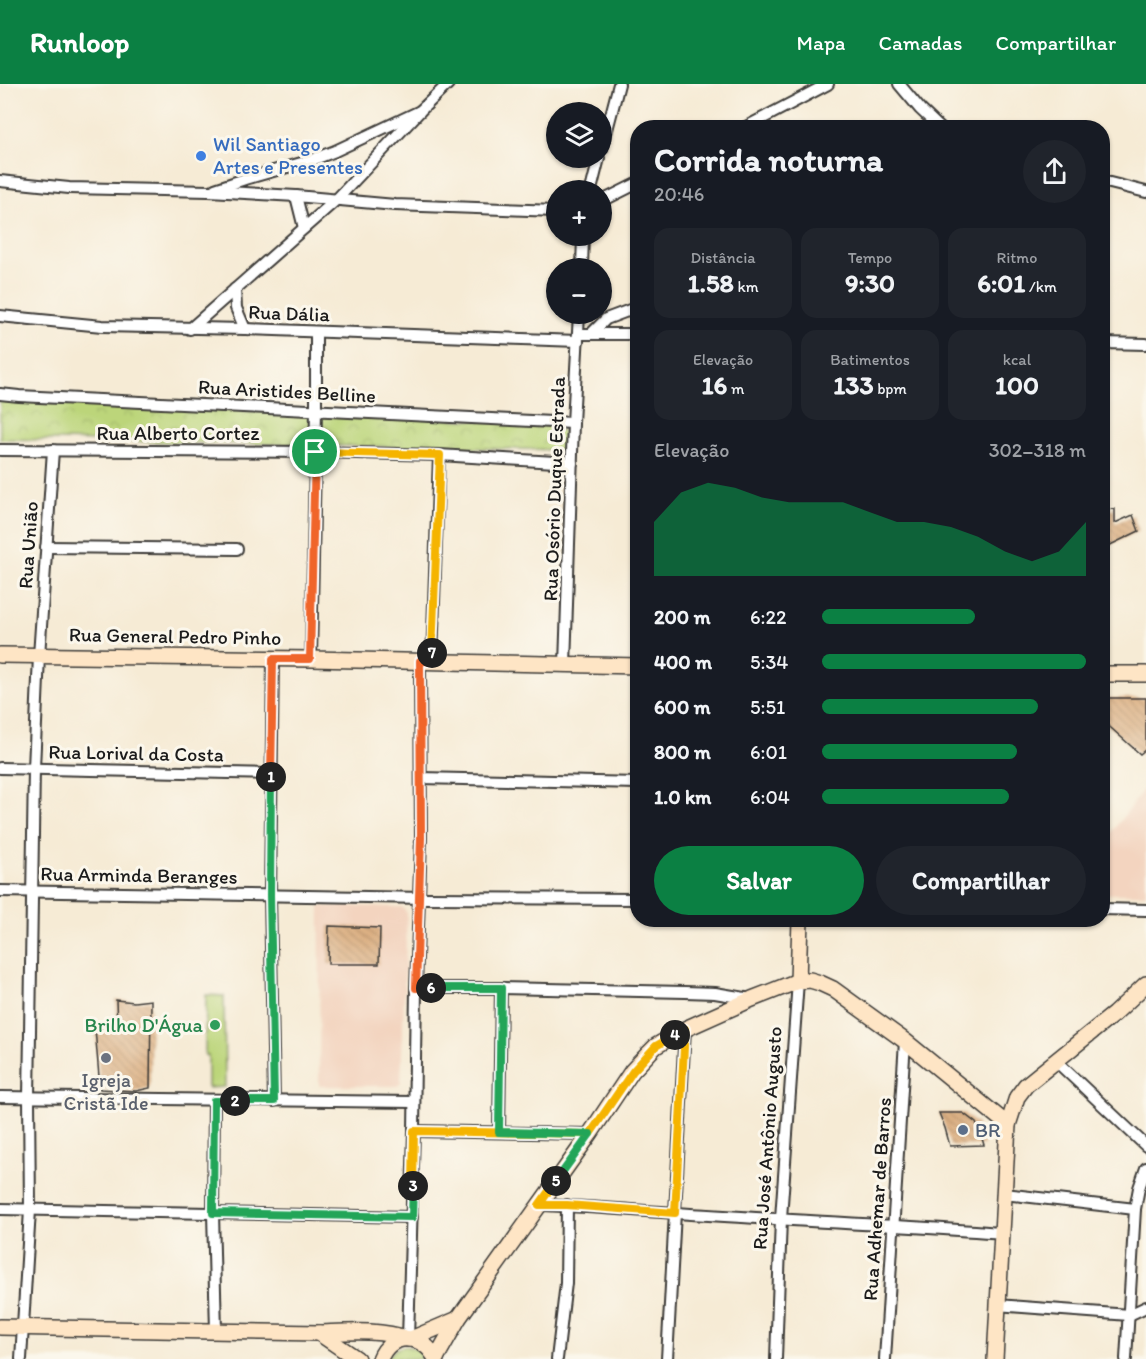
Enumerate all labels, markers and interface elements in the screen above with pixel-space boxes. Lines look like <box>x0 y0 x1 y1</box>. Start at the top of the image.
text: Runloop <box>30 25 129 59</box>
text: Mapa <box>797 30 845 55</box>
text: Camadas <box>878 30 962 55</box>
text: Compartilhar <box>995 30 1116 55</box>
map controls <box>546 102 612 324</box>
button: layers <box>546 102 612 168</box>
place label: Wil Santiago Artes e Presentes <box>213 132 363 179</box>
text: Corrida noturna <box>654 140 883 179</box>
button: share <box>1023 140 1086 203</box>
marker: Wil Santiago Artes e Presentes <box>194 149 208 163</box>
button: + <box>546 180 612 246</box>
text: 20:46 <box>654 182 704 206</box>
text: Distância <box>690 248 756 267</box>
text: Tempo <box>848 248 892 267</box>
text: Ritmo <box>997 248 1037 267</box>
button: − <box>546 258 612 324</box>
text: 1.58 <box>687 267 734 299</box>
text: 9:30 <box>845 267 895 299</box>
text: 6:01 <box>977 267 1025 299</box>
text: km <box>734 277 759 296</box>
text: /km <box>1025 277 1057 296</box>
street label: Rua Dália <box>248 300 331 326</box>
text: Elevação <box>693 350 753 369</box>
text: Batimentos <box>830 350 910 369</box>
text: kcal <box>1003 350 1031 369</box>
text: 16 <box>702 369 727 401</box>
text: 133 <box>833 369 874 401</box>
text: 100 <box>995 369 1039 401</box>
street label: Rua Aristides Belline <box>198 374 376 408</box>
street label: Rua Osório Duque Estrada <box>538 376 570 602</box>
text: m <box>727 379 744 398</box>
text: bpm <box>874 379 907 398</box>
street label: Rua Alberto Cortez <box>96 421 260 445</box>
pin <box>289 426 340 477</box>
icon: arrive <box>298 435 331 468</box>
text: Elevação <box>654 438 729 462</box>
text: 302–318 m <box>989 438 1086 462</box>
street label: Rua União <box>13 500 43 590</box>
text: 200 m <box>654 605 710 629</box>
text: 6:22 <box>750 605 787 629</box>
street label: Rua General Pedro Pinho <box>69 622 281 650</box>
pin: 7 <box>417 638 447 668</box>
text: 7 <box>428 643 436 662</box>
text: 400 m <box>654 650 712 674</box>
text: 5:34 <box>750 650 788 674</box>
text: 600 m <box>654 695 711 719</box>
text: 5:51 <box>750 695 785 719</box>
street label: Rua Lorival da Costa <box>48 739 224 767</box>
text: 800 m <box>654 740 711 764</box>
text: 6:01 <box>750 740 787 764</box>
pin: 1 <box>256 762 286 792</box>
text: 1 <box>267 767 275 786</box>
text: 1.0 km <box>654 785 711 809</box>
text: 6:04 <box>750 785 790 809</box>
button: Salvar <box>654 846 864 915</box>
button: Compartilhar <box>876 846 1086 915</box>
street label: Rua Arminda Beranges <box>40 861 238 889</box>
pin: 6 <box>416 973 446 1003</box>
text: 6 <box>427 978 435 997</box>
place label: Brilho D'Água <box>84 1013 204 1037</box>
marker: Brilho D'Água <box>208 1018 222 1032</box>
pin: 4 <box>660 1020 690 1050</box>
text: 4 <box>670 1025 680 1044</box>
street label: Rua José Antônio Augusto <box>747 1025 787 1251</box>
marker: Igreja Cristã Ide <box>99 1051 113 1065</box>
place label: Igreja Cristã Ide <box>63 1068 149 1115</box>
pin: 2 <box>220 1086 250 1116</box>
text: 2 <box>231 1091 239 1110</box>
street label: Rua Adhemar de Barros <box>858 1096 896 1302</box>
place label: BR <box>975 1118 1001 1142</box>
marker: BR <box>956 1123 970 1137</box>
pin: 5 <box>541 1166 571 1196</box>
pin: 3 <box>398 1171 428 1201</box>
text: 5 <box>552 1171 560 1190</box>
text: 3 <box>409 1176 417 1195</box>

